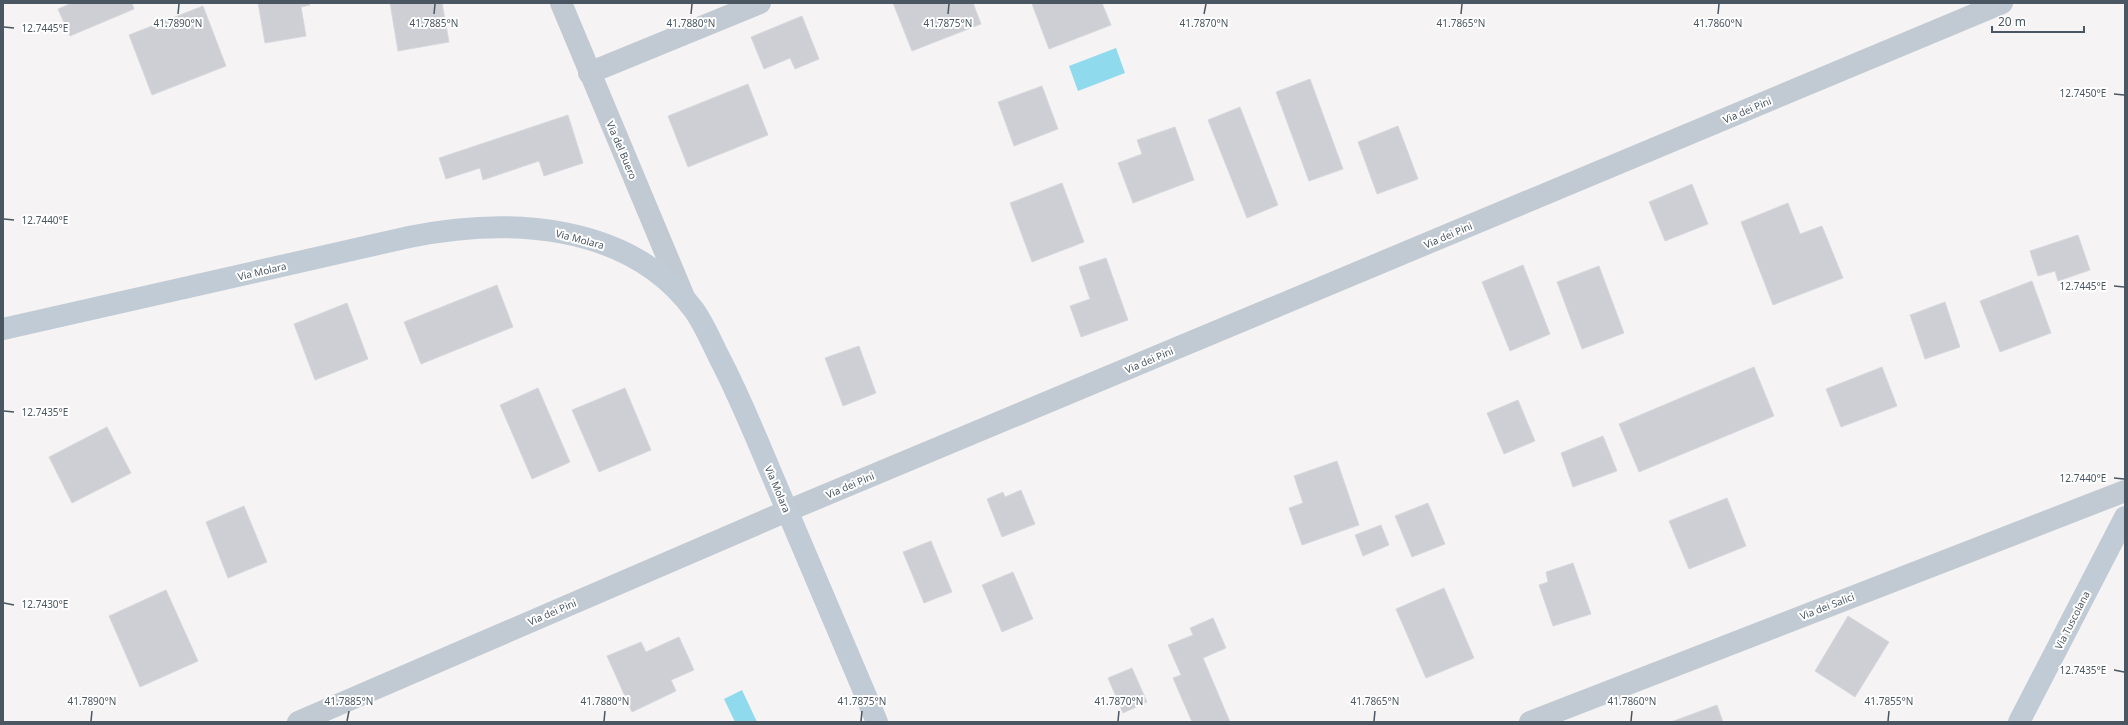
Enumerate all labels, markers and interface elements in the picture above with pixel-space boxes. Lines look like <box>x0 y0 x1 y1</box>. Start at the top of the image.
scale bar <box>1992 8 2084 34</box>
text: 20 m <box>1998 13 2026 30</box>
text: 41.7890°N <box>154 16 202 30</box>
text: 41.7885°N <box>410 16 458 30</box>
text: 41.7880°N <box>667 16 715 30</box>
text: 41.7875°N <box>924 16 972 30</box>
text: 41.7870°N <box>1180 16 1228 30</box>
text: 41.7865°N <box>1437 16 1485 30</box>
text: 41.7860°N <box>1694 16 1742 30</box>
text: 12.7445°E <box>22 21 68 35</box>
text: 12.7450°E <box>2060 86 2106 100</box>
street label: Via dei Pini <box>1721 94 1773 126</box>
street label: Via del Buero <box>603 119 641 181</box>
text: 12.7440°E <box>22 213 68 227</box>
street label: Via dei Pini <box>1422 219 1474 251</box>
street label: Via Molara <box>554 226 606 252</box>
street label: Via Molara <box>236 259 288 283</box>
text: 12.7445°E <box>2060 279 2106 293</box>
street label: Via dei Pini <box>1123 344 1175 376</box>
text: 12.7435°E <box>22 405 68 419</box>
street label: Via Molara <box>762 463 794 515</box>
street label: Via dei Pini <box>824 469 876 501</box>
text: 12.7440°E <box>2060 471 2106 485</box>
street label: Via Tuscolana <box>2051 588 2093 652</box>
street label: Via dei Salici <box>1798 589 1856 623</box>
street label: Via dei Pini <box>526 596 578 628</box>
text: 12.7430°E <box>22 597 68 611</box>
text: 12.7435°E <box>2060 663 2106 677</box>
text: 41.7890°N <box>68 694 116 708</box>
text: 41.7885°N <box>325 694 373 708</box>
text: 41.7880°N <box>581 694 629 708</box>
text: 41.7875°N <box>838 694 886 708</box>
text: 41.7870°N <box>1095 694 1143 708</box>
text: 41.7865°N <box>1351 694 1399 708</box>
text: 41.7860°N <box>1608 694 1656 708</box>
text: 41.7855°N <box>1865 694 1913 708</box>

